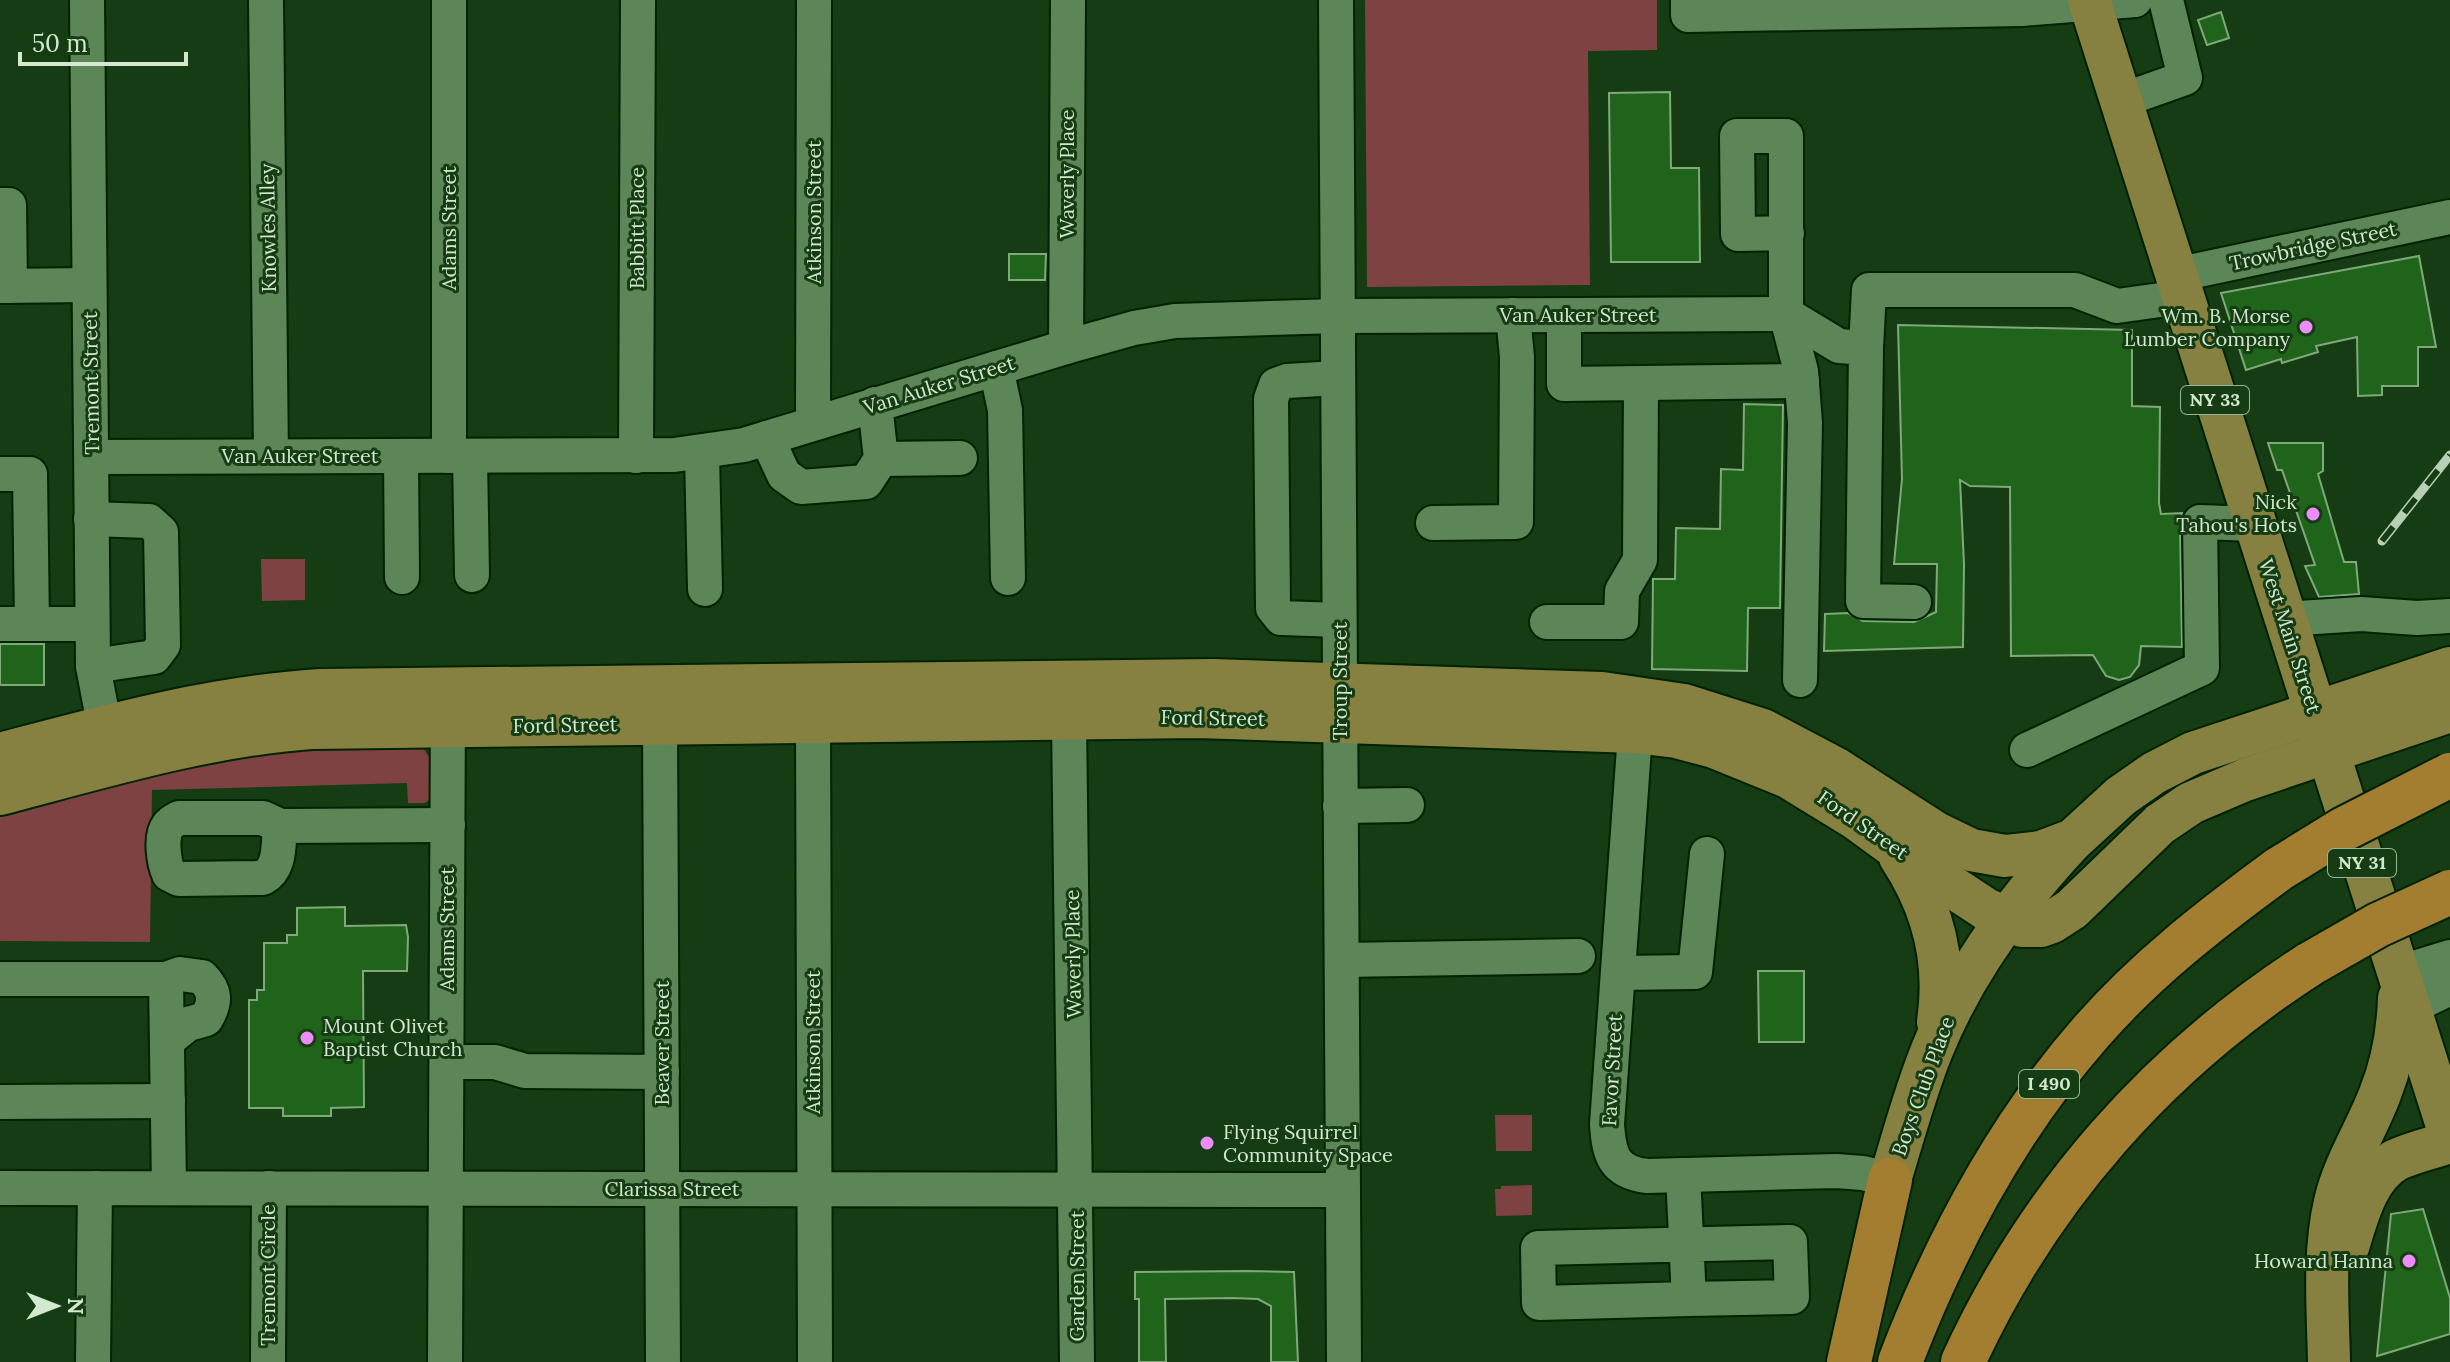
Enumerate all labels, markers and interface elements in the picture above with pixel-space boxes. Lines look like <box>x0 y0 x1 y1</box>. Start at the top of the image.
scale bar <box>20 16 186 66</box>
text: 50 m <box>32 28 88 59</box>
street label: Waverly Place <box>1054 109 1079 238</box>
street label: Atkinson Street <box>801 140 826 285</box>
street label: Knowles Alley <box>254 163 281 293</box>
street label: Adams Street <box>436 166 461 291</box>
street label: Babbitt Place <box>624 167 649 289</box>
street label: Trowbridge Street <box>2227 216 2399 275</box>
street label: Van Auker Street <box>1499 302 1657 327</box>
place label: Wm. B. Morse Lumber Company <box>2124 303 2290 351</box>
street label: Tremont Street <box>77 311 104 455</box>
marker: Wm. B. Morse Lumber Company <box>2297 318 2315 336</box>
street label: Van Auker Street <box>859 350 1018 420</box>
road number: NY 33 <box>2181 386 2249 414</box>
street label: Van Auker Street <box>221 443 379 468</box>
place label: Nick Tahou's Hots <box>2176 489 2297 537</box>
marker: Nick Tahou's Hots <box>2304 505 2322 523</box>
street label: West Main Street <box>2254 556 2327 716</box>
street label: Troup Street <box>1327 621 1352 740</box>
street label: Ford Street <box>1160 704 1266 731</box>
street label: Ford Street <box>512 711 618 738</box>
street label: Ford Street <box>1813 784 1914 865</box>
road number: NY 31 <box>2328 849 2396 877</box>
street label: Adams Street <box>434 867 459 992</box>
street label: Waverly Place <box>1059 889 1086 1019</box>
street label: Atkinson Street <box>800 970 825 1115</box>
street label: Beaver Street <box>649 980 674 1105</box>
place label: Mount Olivet Baptist Church <box>323 1013 462 1061</box>
street label: Favor Street <box>1596 1013 1627 1127</box>
street label: Boys Club Place <box>1886 1013 1959 1159</box>
marker: Mount Olivet Baptist Church <box>298 1029 316 1047</box>
road number: I 490 <box>2019 1070 2079 1098</box>
place label: Flying Squirrel Community Space <box>1223 1119 1393 1167</box>
marker: Flying Squirrel Community Space <box>1198 1134 1216 1152</box>
street label: Clarissa Street <box>605 1176 740 1201</box>
street label: Tremont Circle <box>255 1204 280 1346</box>
street label: Garden Street <box>1064 1210 1089 1341</box>
place label: Howard Hanna <box>2254 1248 2393 1273</box>
marker: Howard Hanna <box>2400 1252 2418 1270</box>
north arrow <box>16 1266 96 1346</box>
text: N <box>62 1297 90 1315</box>

